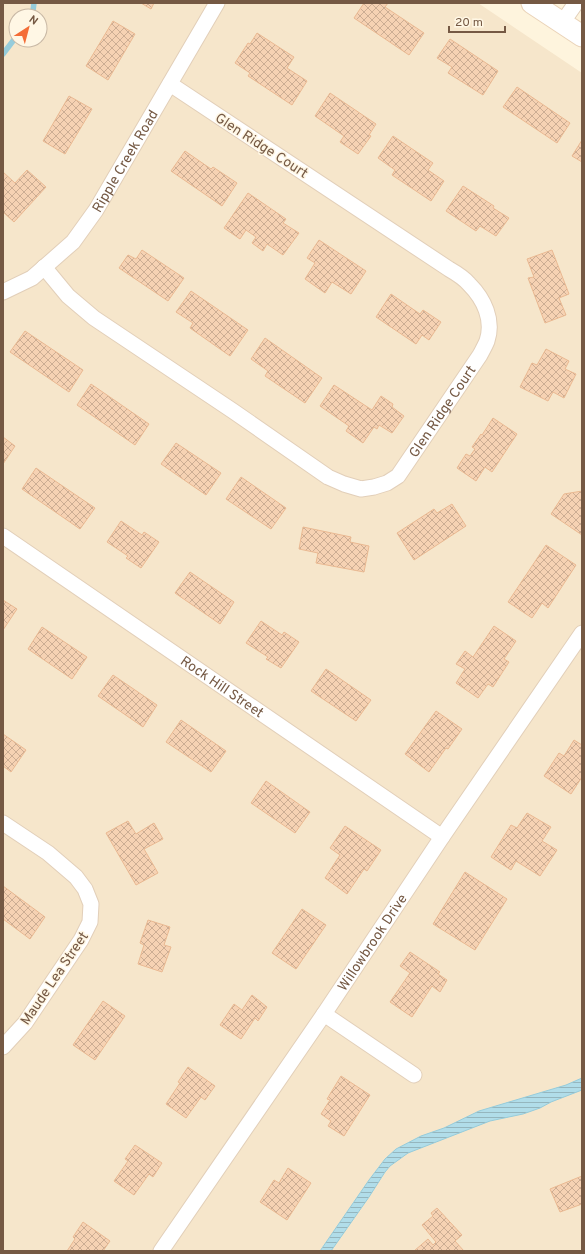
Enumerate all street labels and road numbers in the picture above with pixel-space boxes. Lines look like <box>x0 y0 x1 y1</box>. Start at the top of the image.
street label: Ripple Creek Road <box>89 107 163 216</box>
street label: Glen Ridge Court <box>212 110 311 183</box>
street label: Glen Ridge Court <box>406 363 480 461</box>
street label: Rock Hill Street <box>177 653 266 722</box>
street label: Willowbrook Drive <box>335 891 412 995</box>
street label: Maude Lea Street <box>18 929 93 1029</box>

